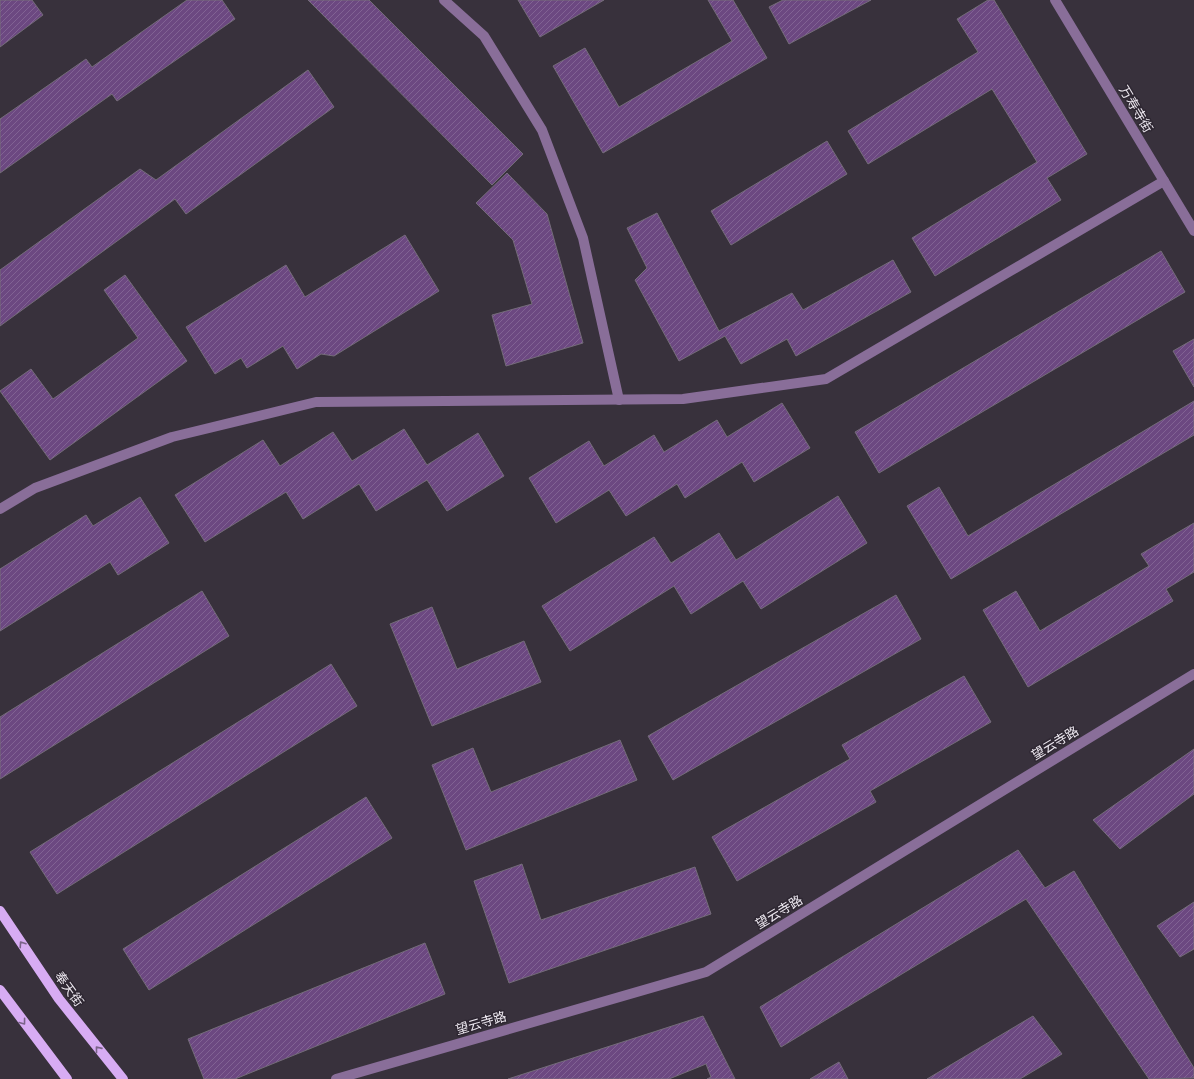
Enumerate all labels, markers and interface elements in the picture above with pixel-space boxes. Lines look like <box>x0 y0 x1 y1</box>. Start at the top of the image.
street label: 万寿寺街 <box>1115 82 1157 136</box>
street label: 望云寺路 <box>1028 722 1082 764</box>
street label: 望云寺路 <box>752 891 806 933</box>
one-way arrow <box>19 941 27 948</box>
street label: 奉天街 <box>51 968 87 1010</box>
street label: 望云寺路 <box>454 1008 508 1038</box>
one-way arrow <box>19 1017 26 1024</box>
one-way arrow <box>96 1046 103 1053</box>

